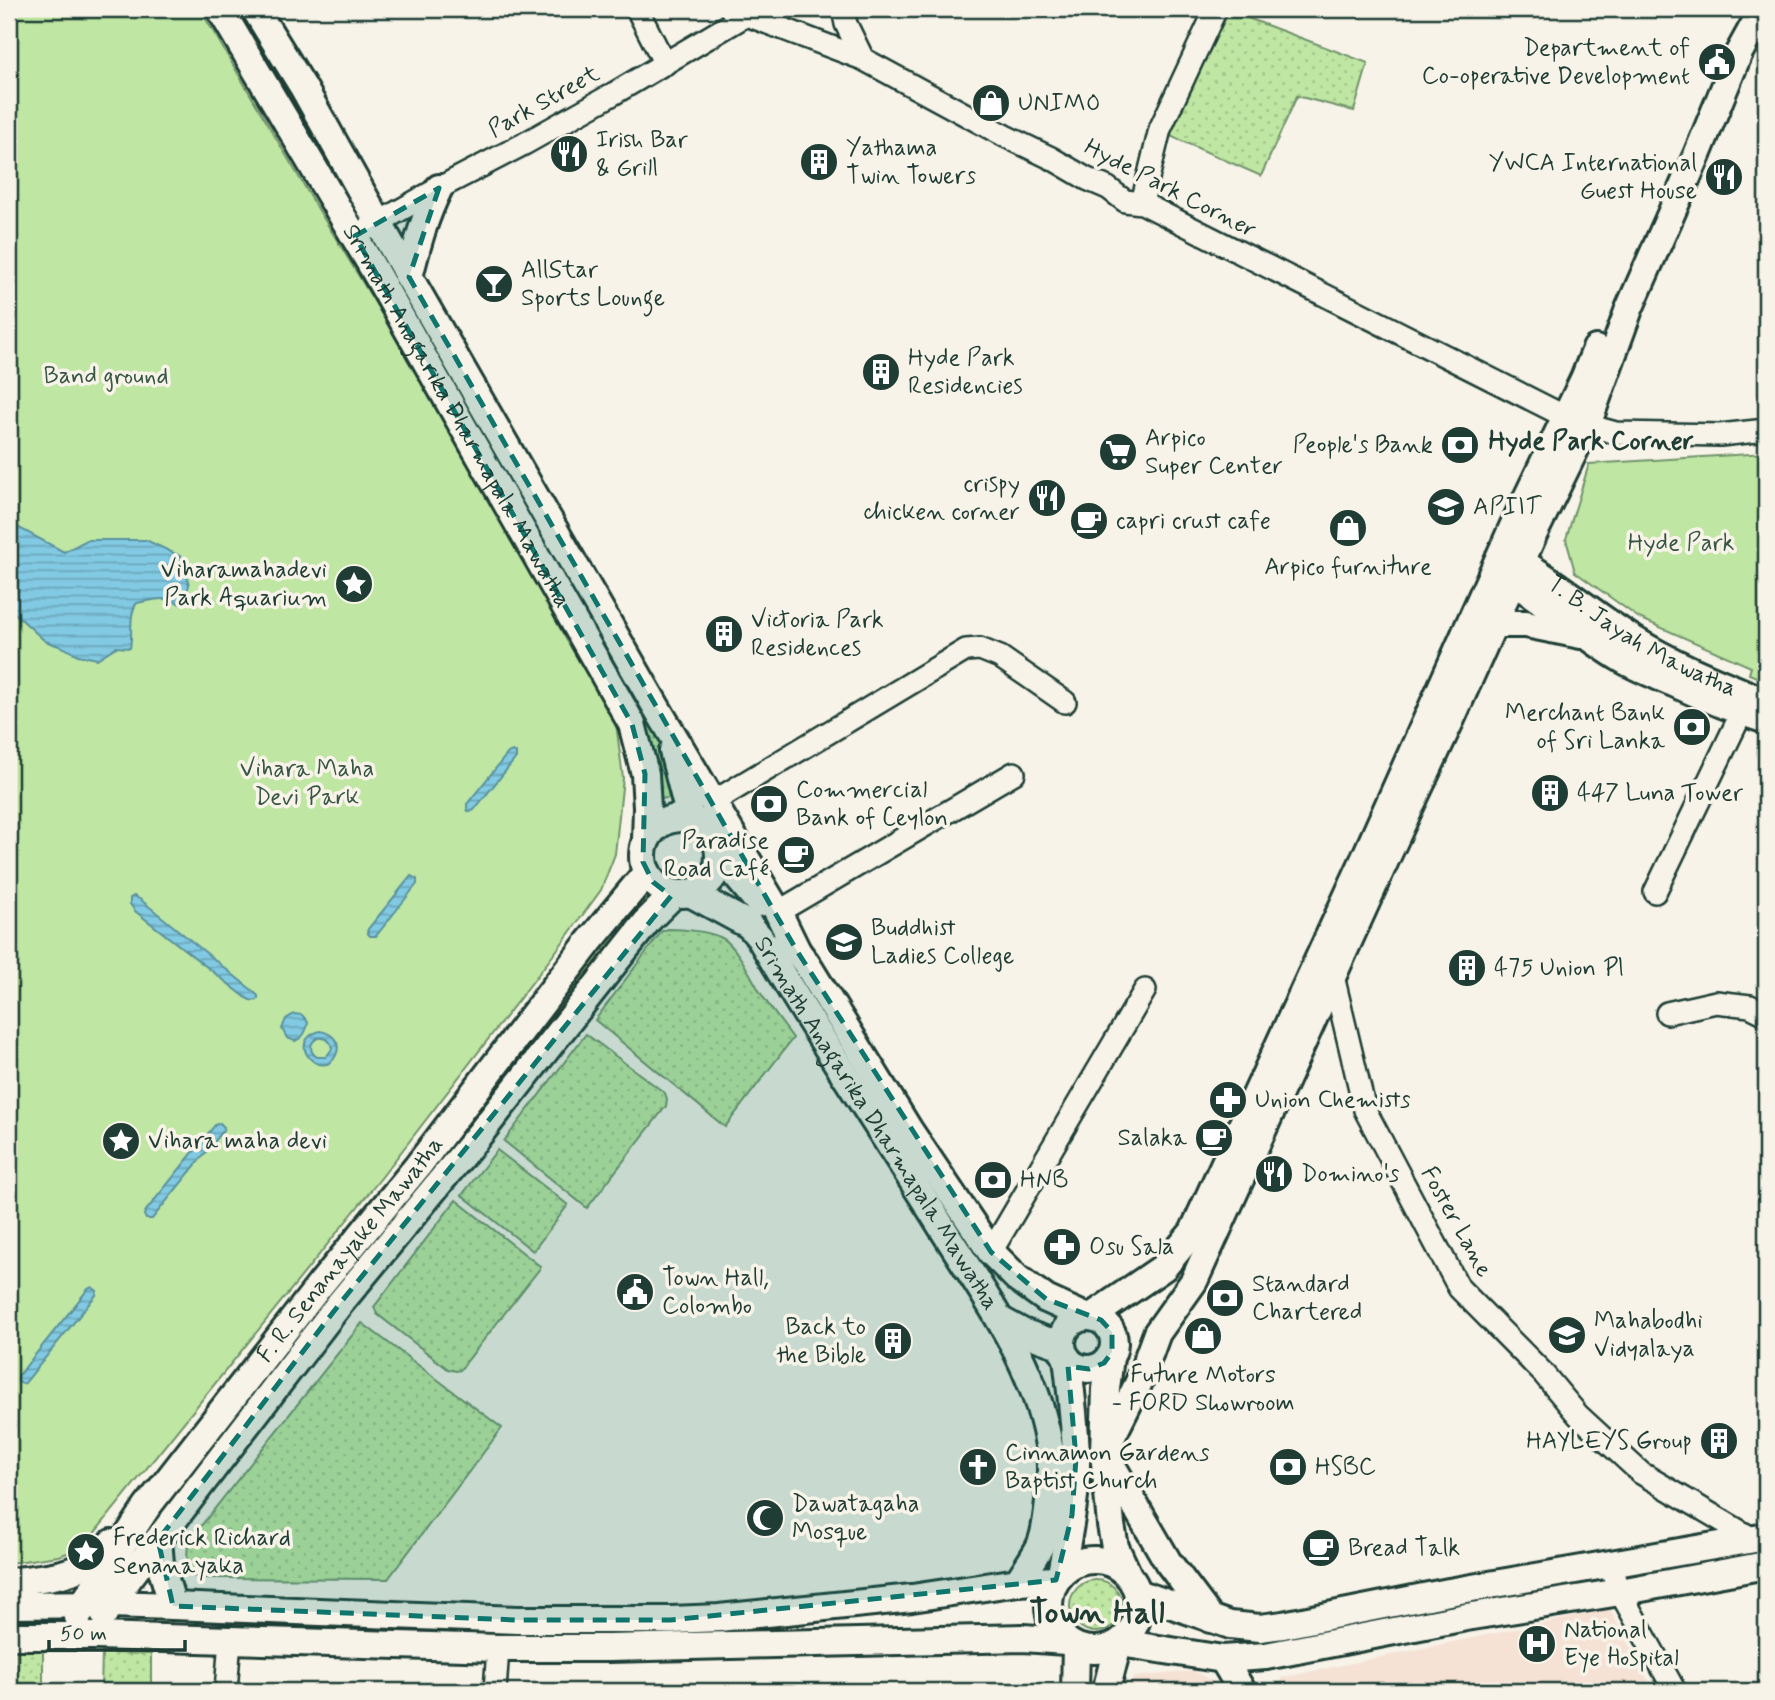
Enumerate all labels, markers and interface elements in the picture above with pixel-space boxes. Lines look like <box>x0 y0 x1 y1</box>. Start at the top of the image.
place label: Department of Co-operative Development <box>1422 33 1690 92</box>
public building icon: Department of Co-operative Development <box>1696 41 1738 83</box>
street label: Park Street <box>483 59 605 145</box>
shop icon: UNIMO <box>970 82 1012 124</box>
place label: UNIMO <box>1018 88 1101 119</box>
place label: Irish Bar & Grill <box>596 125 688 184</box>
street label: Hyde Park Corner <box>1079 132 1261 246</box>
restaurant icon: Irish Bar & Grill <box>548 133 590 175</box>
place label: Yathama Twin Towers <box>846 133 976 192</box>
building icon: Yathama Twin Towers <box>798 141 840 183</box>
place label: YWCA International Guest House <box>1489 148 1697 207</box>
restaurant icon: YWCA International Guest House <box>1703 156 1745 198</box>
street label: Srimath Anagarika Dharmapala Mawatha <box>335 219 578 614</box>
place label: AllStar Sports Lounge <box>521 255 665 317</box>
bar icon: AllStar Sports Lounge <box>473 263 515 305</box>
place label: Hyde Park Residencies <box>908 343 1023 402</box>
building icon: Hyde Park Residencies <box>860 351 902 393</box>
park label: Band ground <box>43 361 169 392</box>
place label: Arpico Super Center <box>1145 423 1283 482</box>
bank icon: People's Bank <box>1439 424 1481 466</box>
district label: Hyde Park Corner <box>1488 425 1694 459</box>
place label: People's Bank <box>1293 430 1433 461</box>
supermarket icon: Arpico Super Center <box>1097 431 1139 473</box>
place label: crispy chicken corner <box>863 469 1020 528</box>
restaurant icon: crispy chicken corner <box>1026 477 1068 519</box>
school or university icon: APIIT <box>1425 486 1467 528</box>
place label: APIIT <box>1473 492 1542 523</box>
cafe icon: capri crust cafe <box>1068 500 1110 542</box>
place label: capri crust cafe <box>1116 506 1271 537</box>
shop icon: Arpico furniture <box>1327 507 1369 549</box>
park label: Hyde Park <box>1628 528 1734 559</box>
place label: Arpico furniture <box>1264 552 1432 583</box>
place label: Viharamahadevi Park Aquarium <box>161 555 327 614</box>
place icon: Viharamahadevi Park Aquarium <box>333 563 375 605</box>
street label: T. B. Jayah Mawatha <box>1541 568 1741 704</box>
place label: Victoria Park Residences <box>751 605 884 664</box>
building icon: Victoria Park Residences <box>703 613 745 655</box>
place label: Merchant Bank of Sri Lanka <box>1505 698 1666 757</box>
bank icon: Merchant Bank of Sri Lanka <box>1671 706 1713 748</box>
park label: Vihara Maha Devi Park <box>240 754 374 813</box>
building icon: 447 Luna Tower <box>1529 772 1571 814</box>
place label: Commercial Bank of Ceylon <box>796 775 948 834</box>
place label: 447 Luna Tower <box>1577 778 1743 809</box>
bank icon: Commercial Bank of Ceylon <box>748 783 790 825</box>
place label: Paradise Road Café <box>664 826 769 885</box>
cafe icon: Paradise Road Café <box>775 834 817 876</box>
place label: Buddhist Ladies College <box>871 913 1014 972</box>
school or university icon: Buddhist Ladies College <box>823 921 865 963</box>
street label: Srimath Anagarika Dharmapala Mawatha <box>747 931 1006 1316</box>
building icon: 475 Union Pl <box>1446 947 1488 989</box>
place label: 475 Union Pl <box>1494 953 1624 984</box>
pharmacy icon: Union Chemists <box>1207 1079 1249 1121</box>
place label: Union Chemists <box>1255 1085 1411 1116</box>
cafe icon: Salaka <box>1193 1117 1235 1159</box>
place icon: Vihara maha devi <box>100 1120 142 1162</box>
place label: Salaka <box>1117 1123 1188 1154</box>
place label: Vihara maha devi <box>148 1126 327 1157</box>
street label: F. R. Senanayake Mawatha <box>250 1130 450 1369</box>
restaurant icon: Domino's <box>1253 1153 1295 1195</box>
bank icon: HNB <box>972 1159 1014 1201</box>
place label: Domino's <box>1301 1159 1400 1190</box>
street label: Foster Lane <box>1413 1161 1499 1283</box>
place label: HNB <box>1020 1165 1068 1196</box>
pharmacy icon: Osu Sala <box>1041 1226 1083 1268</box>
place label: Osu Sala <box>1089 1232 1174 1263</box>
place label: Town Hall, Colombo <box>662 1263 769 1322</box>
place label: Standard Chartered <box>1252 1269 1362 1328</box>
public building icon: Town Hall, Colombo <box>614 1271 656 1313</box>
bank icon: Standard Chartered <box>1204 1277 1246 1319</box>
place label: Mahabodhi Vidyalaya <box>1594 1306 1703 1365</box>
place label: Back to the Bible <box>776 1312 866 1371</box>
school or university icon: Mahabodhi Vidyalaya <box>1546 1314 1588 1356</box>
shop icon: Future Motors - FORD Showroom <box>1182 1315 1224 1357</box>
building icon: Back to the Bible <box>872 1320 914 1362</box>
place label: Future Motors - FORD Showroom <box>1111 1360 1295 1419</box>
building icon: HAYLEYS Group <box>1698 1420 1740 1462</box>
place label: HAYLEYS Group <box>1526 1426 1692 1457</box>
place label: Cinnamon Gardens Baptist Church <box>1005 1438 1210 1497</box>
church icon: Cinnamon Gardens Baptist Church <box>957 1446 999 1488</box>
bank icon: HSBC <box>1267 1446 1309 1488</box>
place label: HSBC <box>1315 1452 1376 1483</box>
place label: Dawatagaha Mosque <box>792 1489 920 1548</box>
mosque icon: Dawatagaha Mosque <box>744 1497 786 1539</box>
place label: Frederick Richard Senanayaka <box>113 1523 291 1582</box>
cafe icon: Bread Talk <box>1300 1527 1342 1569</box>
place icon: Frederick Richard Senanayaka <box>65 1531 107 1573</box>
place label: Bread Talk <box>1348 1533 1460 1564</box>
district label: Town Hall <box>1029 1592 1165 1634</box>
scale bar <box>49 1609 186 1653</box>
place label: National Eye Hospital <box>1564 1615 1679 1674</box>
text: 50 m <box>60 1620 107 1648</box>
hospital icon: National Eye Hospital <box>1516 1623 1558 1665</box>

